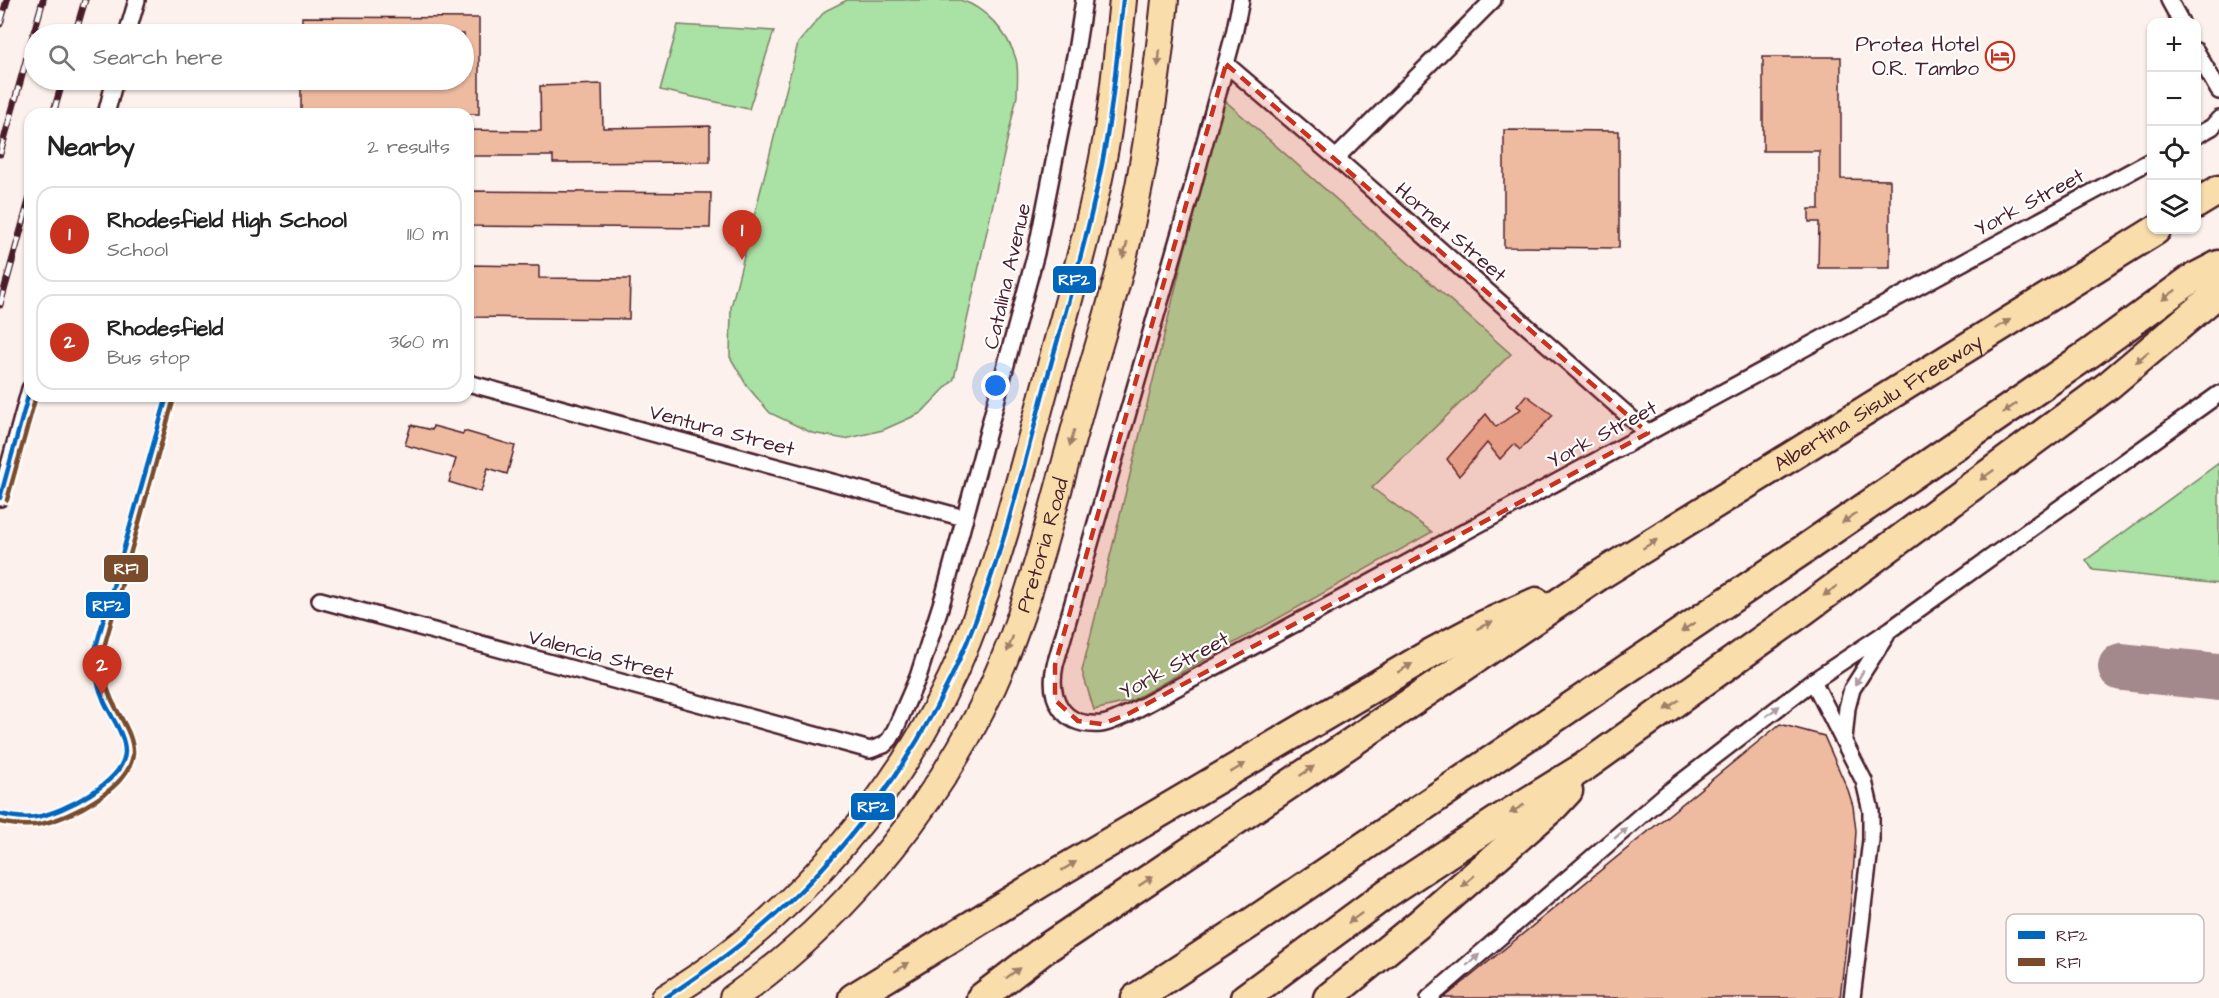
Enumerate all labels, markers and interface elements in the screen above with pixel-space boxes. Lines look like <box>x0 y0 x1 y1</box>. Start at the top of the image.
map controls <box>2147 18 2201 234</box>
button: + <box>2147 18 2201 72</box>
search box <box>24 24 474 90</box>
place label: Protea Hotel O.R. Tambo <box>1856 30 1979 83</box>
hotel icon: Protea Hotel O.R. Tambo <box>1984 40 2016 72</box>
icon: search <box>45 41 78 74</box>
text: Search here <box>93 42 223 73</box>
one-way arrow <box>1154 49 1164 68</box>
button: − <box>2147 72 2201 126</box>
button: locate <box>2147 126 2201 180</box>
text: Nearby <box>48 129 135 165</box>
text: 2 results <box>367 133 450 161</box>
street label: York Street <box>1969 161 2090 244</box>
street label: Hornet Street <box>1388 176 1513 289</box>
button: layers <box>2147 180 2201 234</box>
street label: Catalina Avenue <box>977 200 1038 352</box>
text: Rhodesfield High School <box>107 205 347 236</box>
pin: 1 <box>722 210 762 260</box>
text: 1 <box>68 220 71 248</box>
text: 110 m <box>407 220 448 248</box>
text: School <box>107 236 168 264</box>
one-way arrow <box>1120 241 1129 259</box>
line badge: RF2 <box>1052 265 1097 294</box>
text: RF2 <box>1058 269 1091 291</box>
one-way arrow <box>2162 289 2178 301</box>
text: Rhodesfield <box>107 313 223 344</box>
one-way arrow <box>1995 318 2011 330</box>
street label: Albertina Sisulu Freeway <box>1768 327 1990 479</box>
text: 2 <box>64 328 75 356</box>
text: 360 m <box>389 328 448 356</box>
text: Bus stop <box>107 344 190 372</box>
one-way arrow <box>2135 350 2150 363</box>
your location <box>981 371 1010 400</box>
street label: York Street <box>1542 393 1663 476</box>
street label: Ventura Street <box>646 397 798 464</box>
one-way arrow <box>2002 402 2018 413</box>
one-way arrow <box>1067 429 1076 447</box>
one-way arrow <box>1979 469 1995 481</box>
street label: Pretoria Road <box>1009 474 1076 616</box>
one-way arrow <box>1841 512 1857 523</box>
one-way arrow <box>1642 538 1658 549</box>
line badge: RF1 <box>103 554 149 583</box>
text: RF1 <box>114 558 139 580</box>
one-way arrow <box>1823 585 1839 597</box>
line badge: RF2 <box>85 591 131 619</box>
text: RF2 <box>92 595 125 617</box>
one-way arrow <box>1477 620 1494 629</box>
street label: Valencia Street <box>525 622 677 689</box>
one-way arrow <box>1679 622 1696 633</box>
street label: York Street <box>1114 624 1235 707</box>
one-way arrow <box>1004 636 1014 654</box>
pin: 2 <box>82 646 122 695</box>
one-way arrow <box>1397 663 1413 674</box>
one-way arrow <box>1853 670 1864 686</box>
one-way arrow <box>1664 699 1680 711</box>
one-way arrow <box>1766 706 1781 718</box>
one-way arrow <box>1230 762 1246 773</box>
one-way arrow <box>1299 766 1316 777</box>
line badge: RF2 <box>850 792 896 821</box>
text: RF2 <box>857 796 890 818</box>
one-way arrow <box>1509 804 1525 815</box>
one-way arrow <box>1613 827 1628 840</box>
one-way arrow <box>1061 861 1078 871</box>
one-way arrow <box>1461 874 1476 887</box>
one-way arrow <box>1137 875 1153 887</box>
one-way arrow <box>1347 911 1362 923</box>
legend <box>2006 914 2204 983</box>
text: RF2 <box>2056 925 2088 947</box>
text: RF1 <box>2056 952 2081 974</box>
one-way arrow <box>1465 954 1480 967</box>
one-way arrow <box>894 962 911 973</box>
one-way arrow <box>1005 967 1021 980</box>

